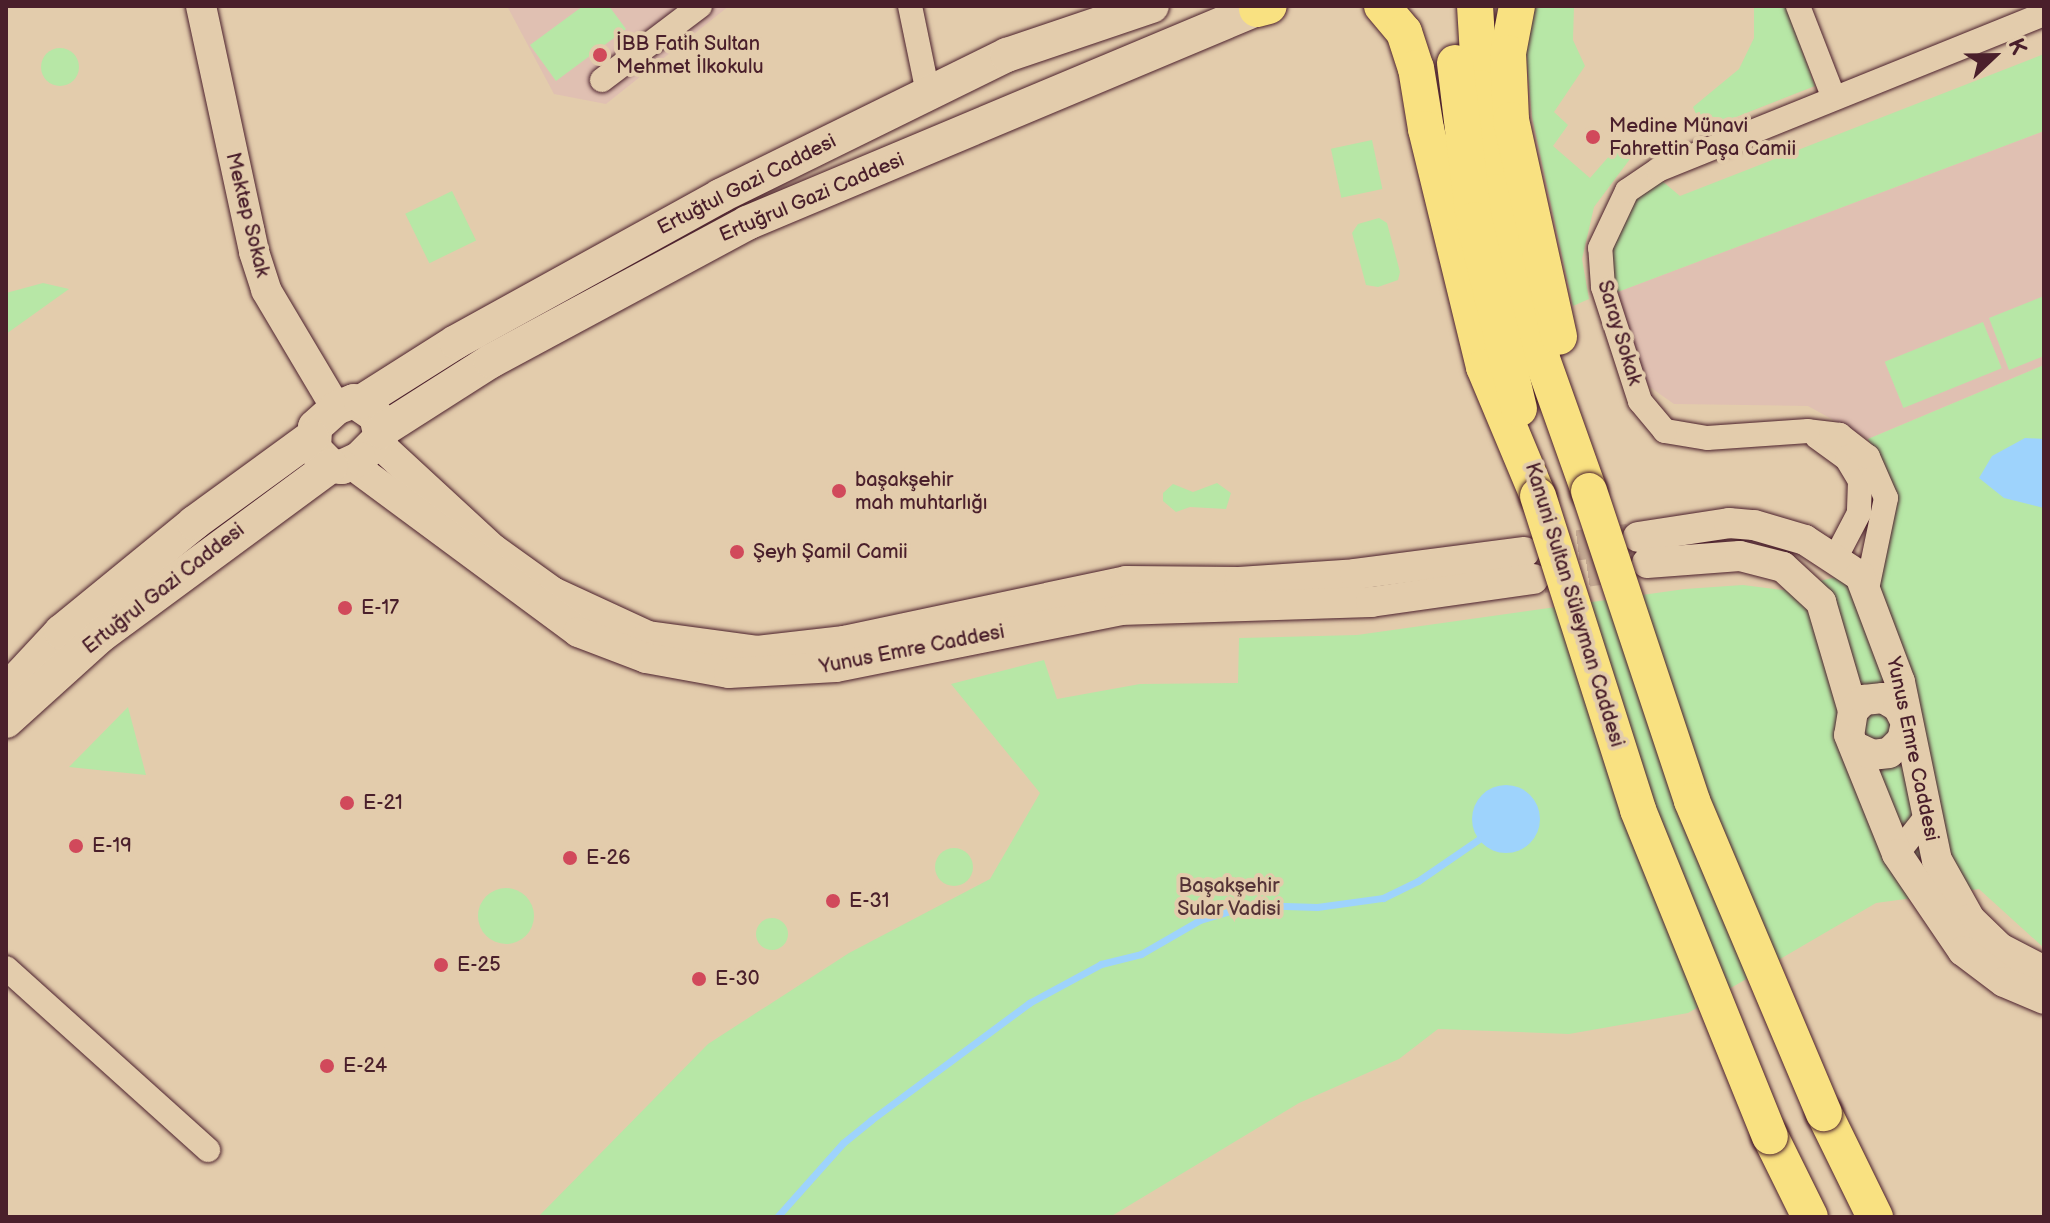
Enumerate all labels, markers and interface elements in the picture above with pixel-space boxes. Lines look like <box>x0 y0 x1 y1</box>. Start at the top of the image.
north arrow <box>1954 16 2034 96</box>
place label: İBB Fatih Sultan Mehmet İlkokulu <box>616 32 764 79</box>
text: K <box>2001 35 2032 59</box>
marker: İBB Fatih Sultan Mehmet İlkokulu <box>591 46 609 64</box>
place label: Medine Münavi Fahrettin Paşa Camii <box>1609 114 1796 161</box>
marker: Medine Münavi Fahrettin Paşa Camii <box>1584 128 1602 146</box>
street label: Ertuğtul Gazi Caddesi <box>654 130 840 240</box>
street label: Ertuğrul Gazi Caddesi <box>716 148 908 248</box>
street label: Mektep Sokak <box>220 150 274 280</box>
street label: Saray Sokak <box>1591 277 1647 389</box>
street label: Kanuni Sultan Süleyman Caddesi <box>1519 460 1629 750</box>
place label: başakşehir mah muhtarlığı <box>855 468 988 515</box>
marker: başakşehir mah muhtarlığı <box>830 482 848 500</box>
street label: Ertuğrul Gazi Caddesi <box>78 518 250 660</box>
place label: Şeyh Şamil Camii <box>753 540 908 564</box>
marker: Şeyh Şamil Camii <box>728 543 746 561</box>
place label: E-17 <box>361 596 399 620</box>
marker: E-17 <box>336 599 354 617</box>
street label: Yunus Emre Caddesi <box>817 620 1007 680</box>
street label: Yunus Emre Caddesi <box>1881 654 1943 844</box>
place label: E-21 <box>363 791 403 815</box>
marker: E-21 <box>338 794 356 812</box>
place label: E-19 <box>92 834 132 858</box>
marker: E-19 <box>67 837 85 855</box>
place label: E-26 <box>586 846 631 870</box>
marker: E-26 <box>561 849 579 867</box>
park label: Başakşehir Sular Vadisi <box>1177 875 1281 922</box>
place label: E-31 <box>849 889 890 913</box>
marker: E-31 <box>824 892 842 910</box>
place label: E-25 <box>457 953 501 977</box>
marker: E-25 <box>432 956 450 974</box>
place label: E-30 <box>715 967 760 991</box>
marker: E-30 <box>690 970 708 988</box>
place label: E-24 <box>343 1054 387 1078</box>
marker: E-24 <box>318 1057 336 1075</box>

